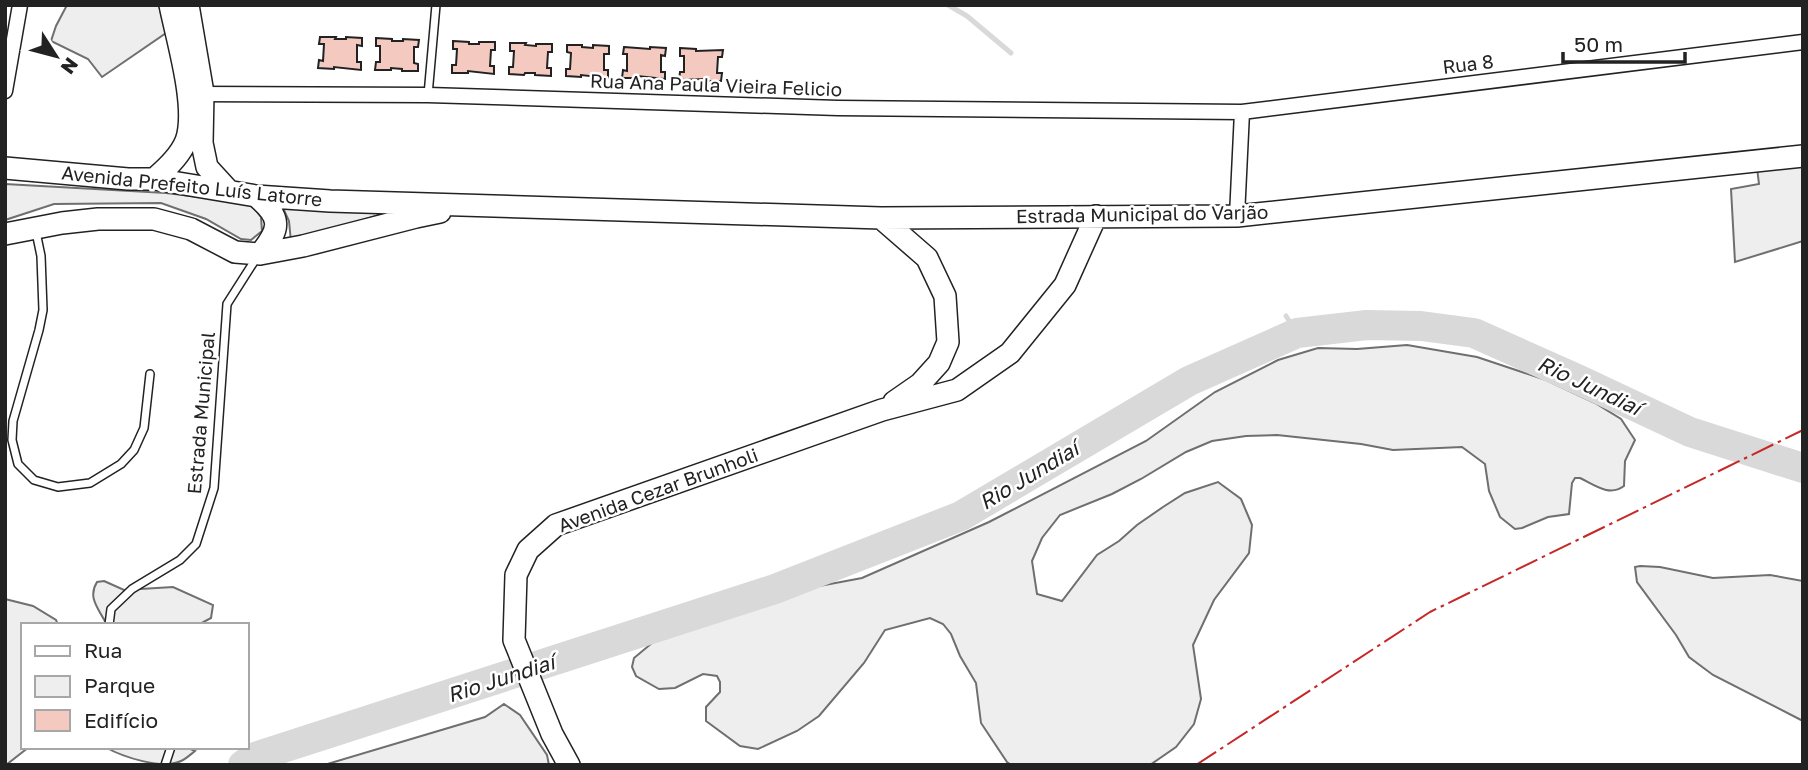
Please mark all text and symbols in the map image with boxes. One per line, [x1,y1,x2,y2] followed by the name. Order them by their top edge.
[21,21,91,91] north arrow
[1563,21,1686,65] scale bar
[1574,31,1623,57] text: 50 m
[1441,49,1495,78] street label: Rua 8
[57,54,84,79] text: N
[590,69,842,100] street label: Rua Ana Paula Vieira Felicio
[61,160,324,211] street label: Avenida Prefeito Luís Latorre
[1016,200,1268,227] street label: Estrada Municipal do Varjão
[182,331,219,495] street label: Estrada Municipal
[1534,350,1650,423] water label: Rio Jundiaí
[974,433,1087,515] water label: Rio Jundiaí
[555,443,761,536] street label: Avenida Cezar Brunholi
[21,623,248,749] legend
[84,637,122,663] text: Rua
[444,647,563,708] water label: Rio Jundiaí
[84,672,155,698] text: Parque
[84,707,158,733] text: Edifício

